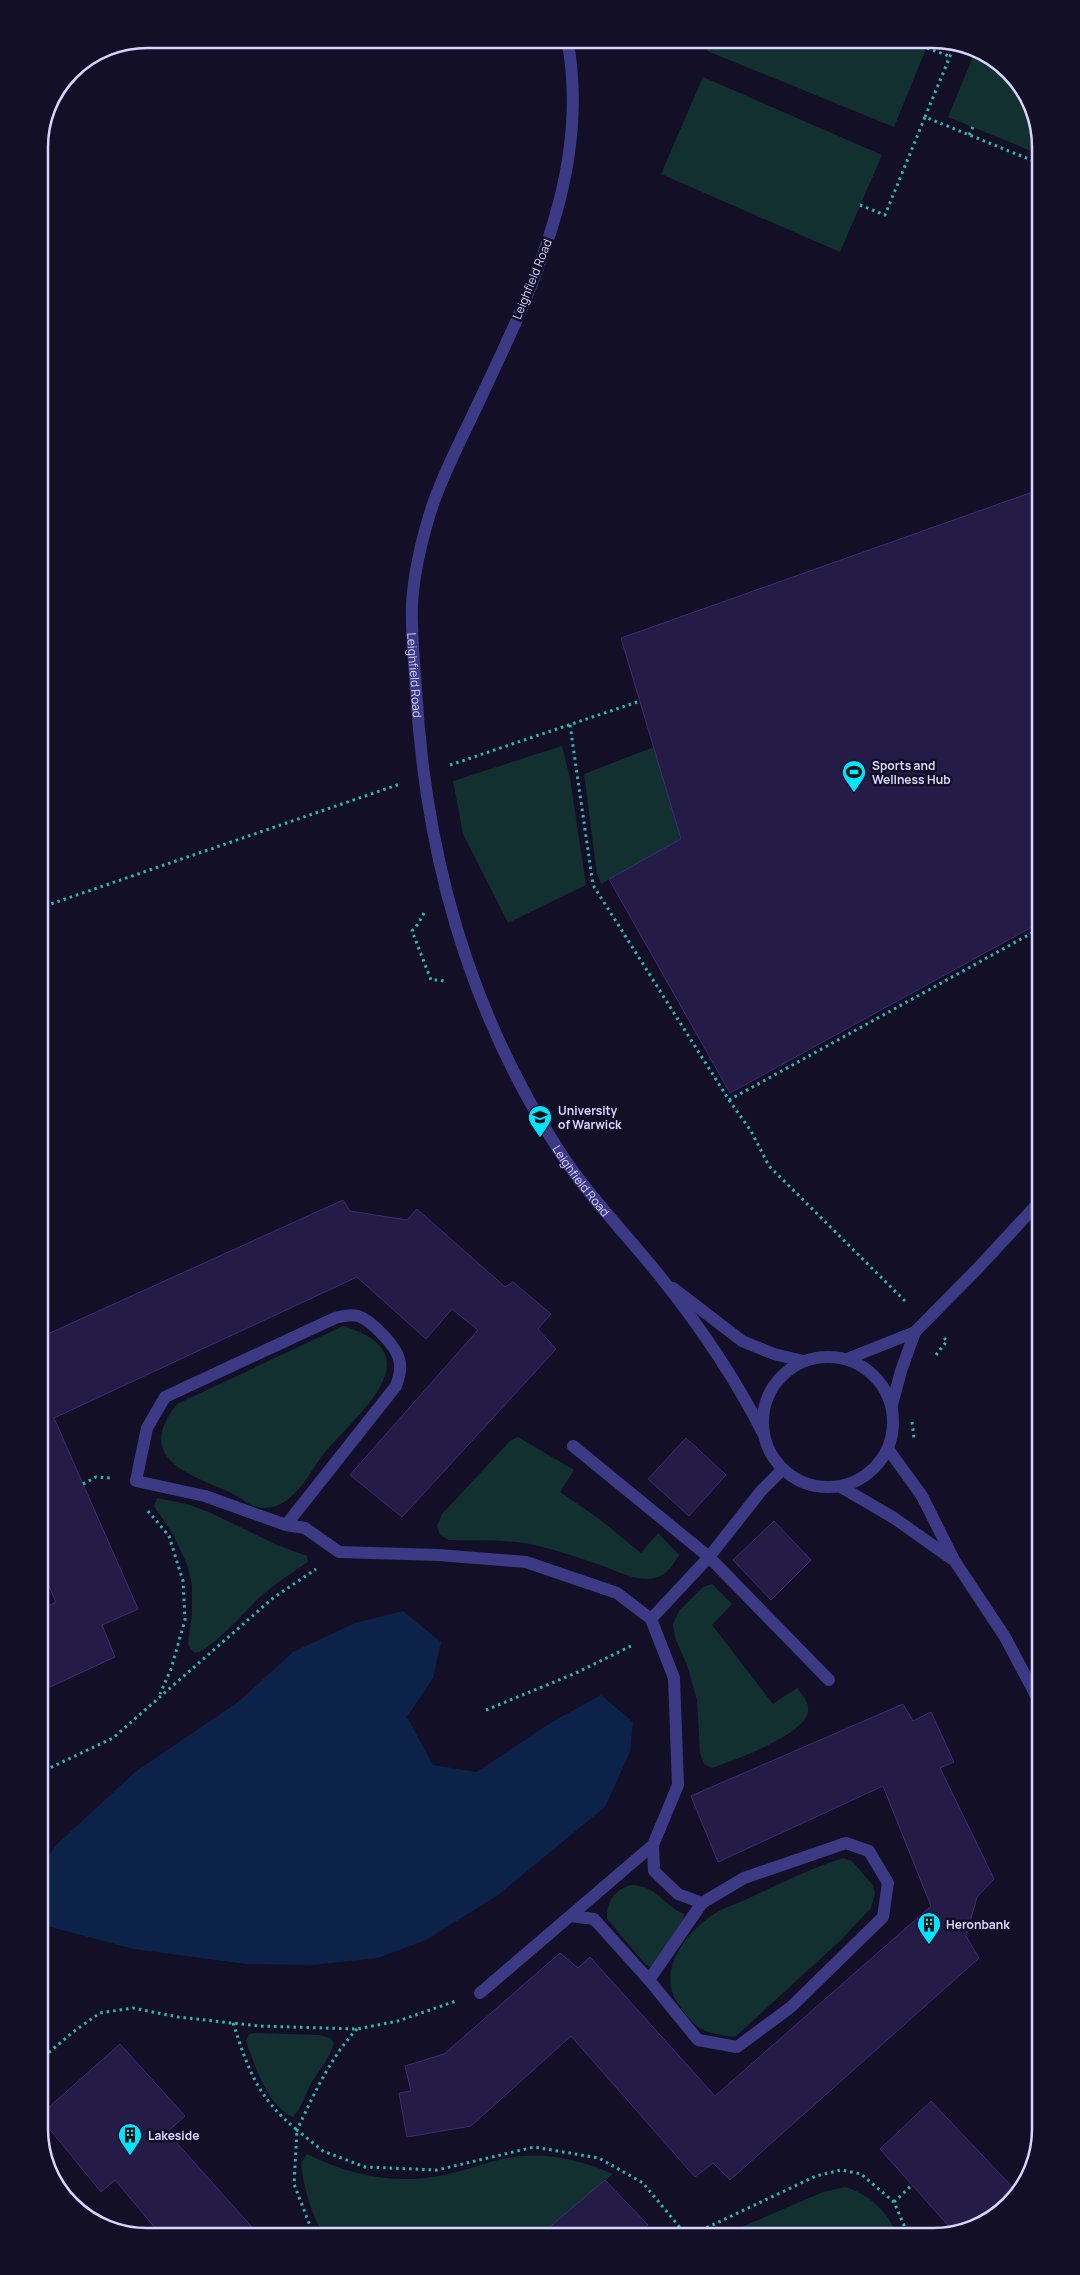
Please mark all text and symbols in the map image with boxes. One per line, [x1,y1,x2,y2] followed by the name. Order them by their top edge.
[508,236,556,322] street label: Leighfield Road
[404,632,426,718] street label: Leighfield Road
[872,757,951,788] place label: Sports and Wellness Hub
[841,759,867,793] sports icon: Sports and Wellness Hub
[558,1102,622,1133] place label: University of Warwick
[527,1104,553,1138] school or university icon: University of Warwick
[549,1141,614,1220] street label: Leighfield Road
[916,1911,942,1945] building icon: Heronbank
[946,1916,1010,1933] place label: Heronbank
[117,2122,143,2156] building icon: Lakeside
[148,2127,199,2144] place label: Lakeside

